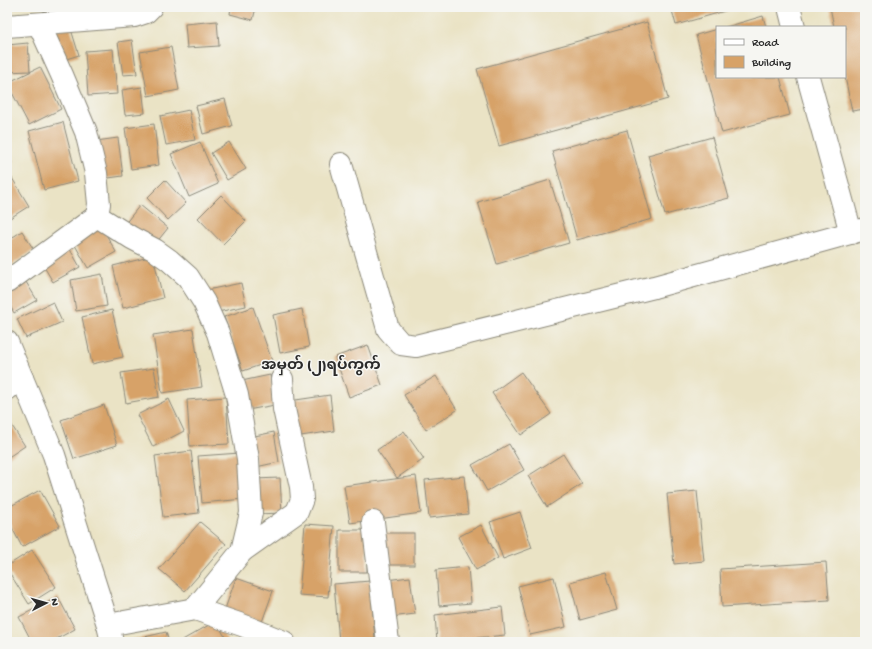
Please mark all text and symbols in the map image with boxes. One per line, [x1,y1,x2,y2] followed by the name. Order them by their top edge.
[716,26,846,78] legend
[752,37,779,51] text: Road
[751,57,791,71] text: Building
[261,354,381,376] district label: အမှတ် (၂)ရပ်ကွက်
[26,583,66,623] north arrow
[48,598,60,606] text: N

